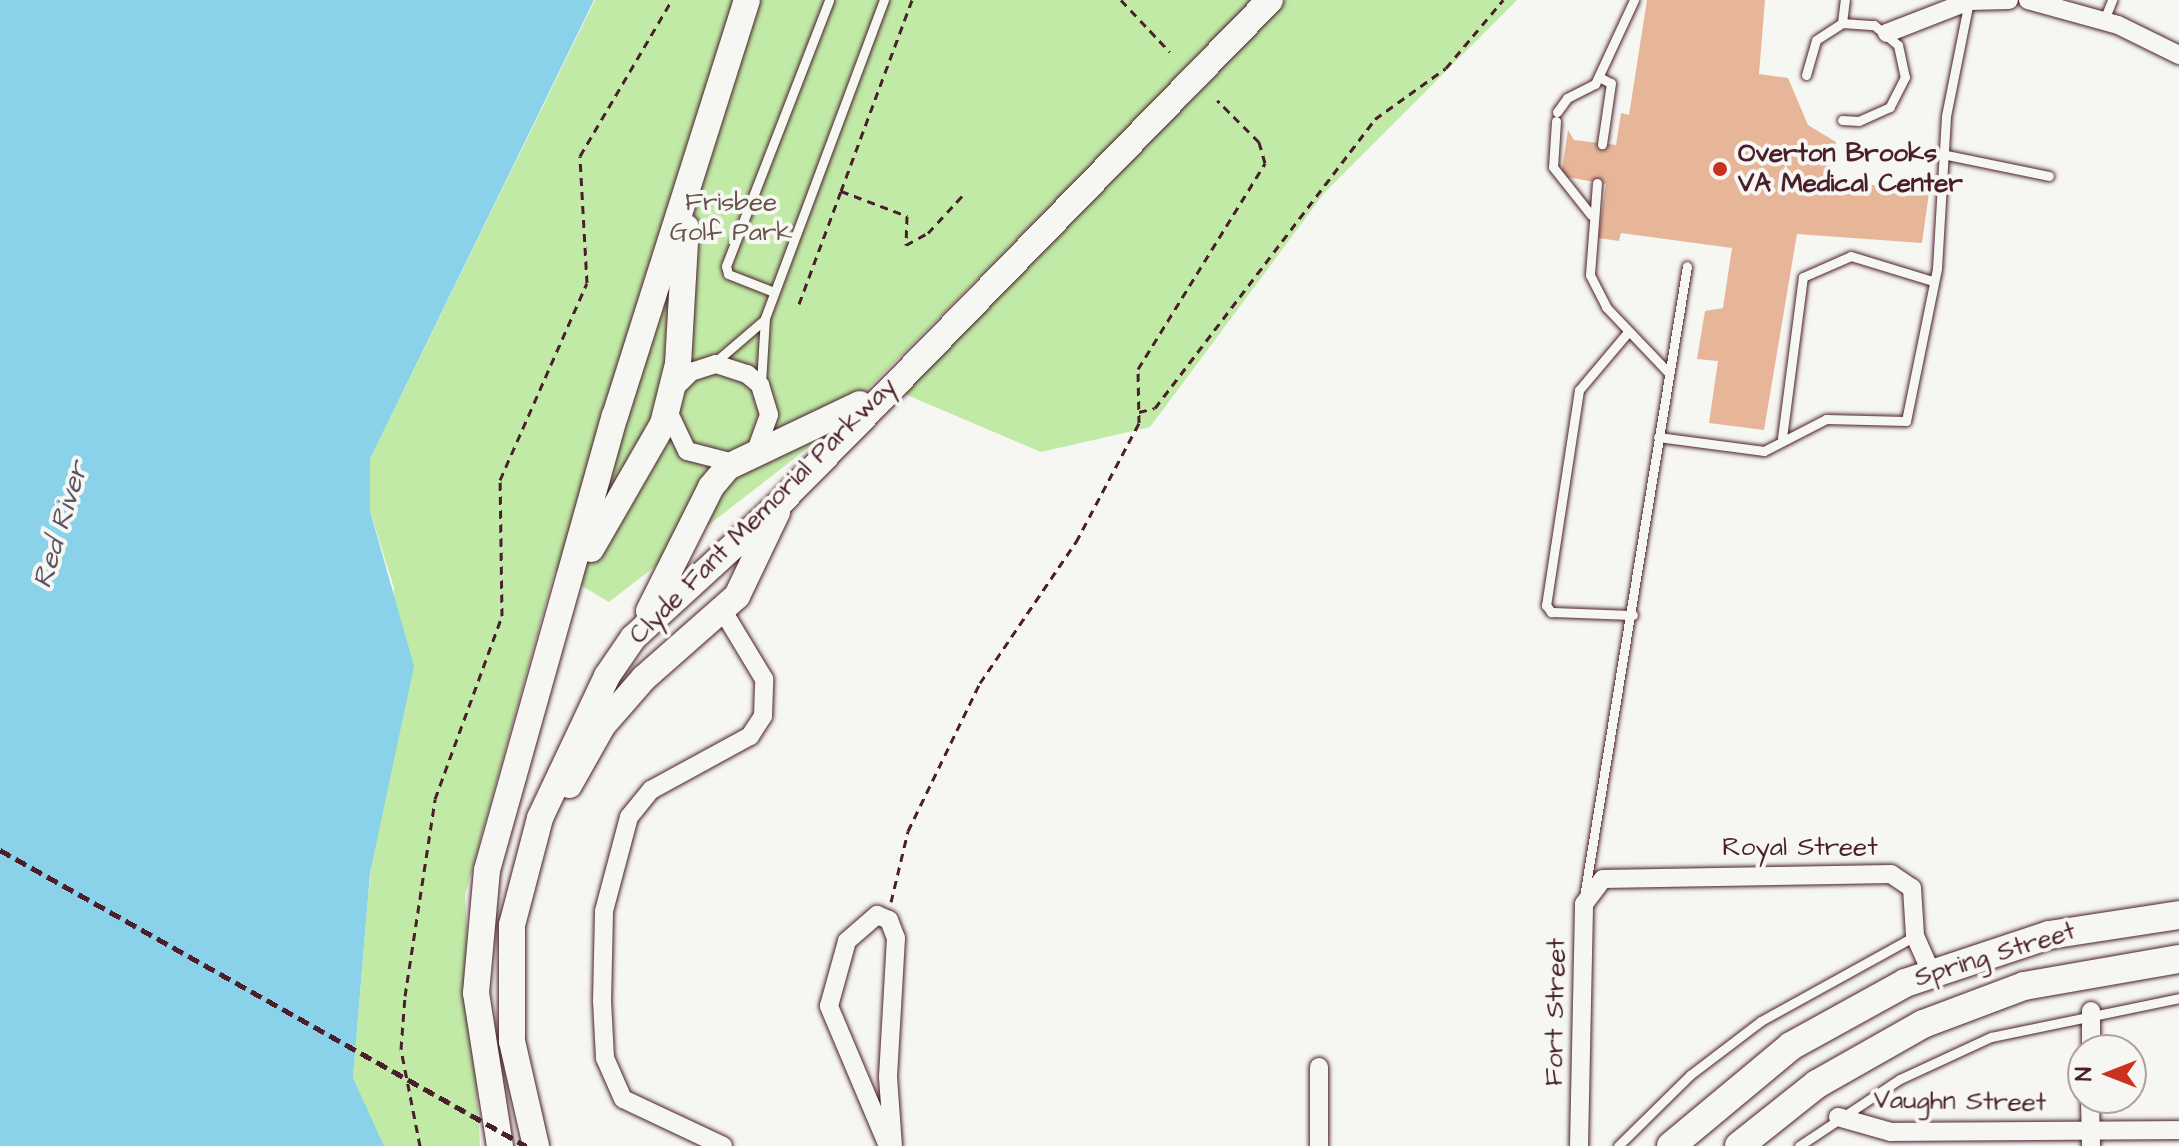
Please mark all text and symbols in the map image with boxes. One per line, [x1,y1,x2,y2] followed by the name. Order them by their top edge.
[1738,138,1963,200] place label: Overton Brooks VA Medical Center
[1709,158,1731,180] marker: Overton Brooks VA Medical Center
[670,187,792,248] park label: Frisbee Golf Park
[623,371,903,651] street label: Clyde Fant Memorial Parkway
[26,458,96,592] water label: Red River
[1722,832,1878,864] street label: Royal Street
[1911,916,2079,994] street label: Spring Street
[1539,938,1573,1086] street label: Fort Street
[2067,1034,2147,1114] north arrow
[2069,1067,2100,1081] text: N
[1873,1085,2047,1119] street label: Vaughn Street

